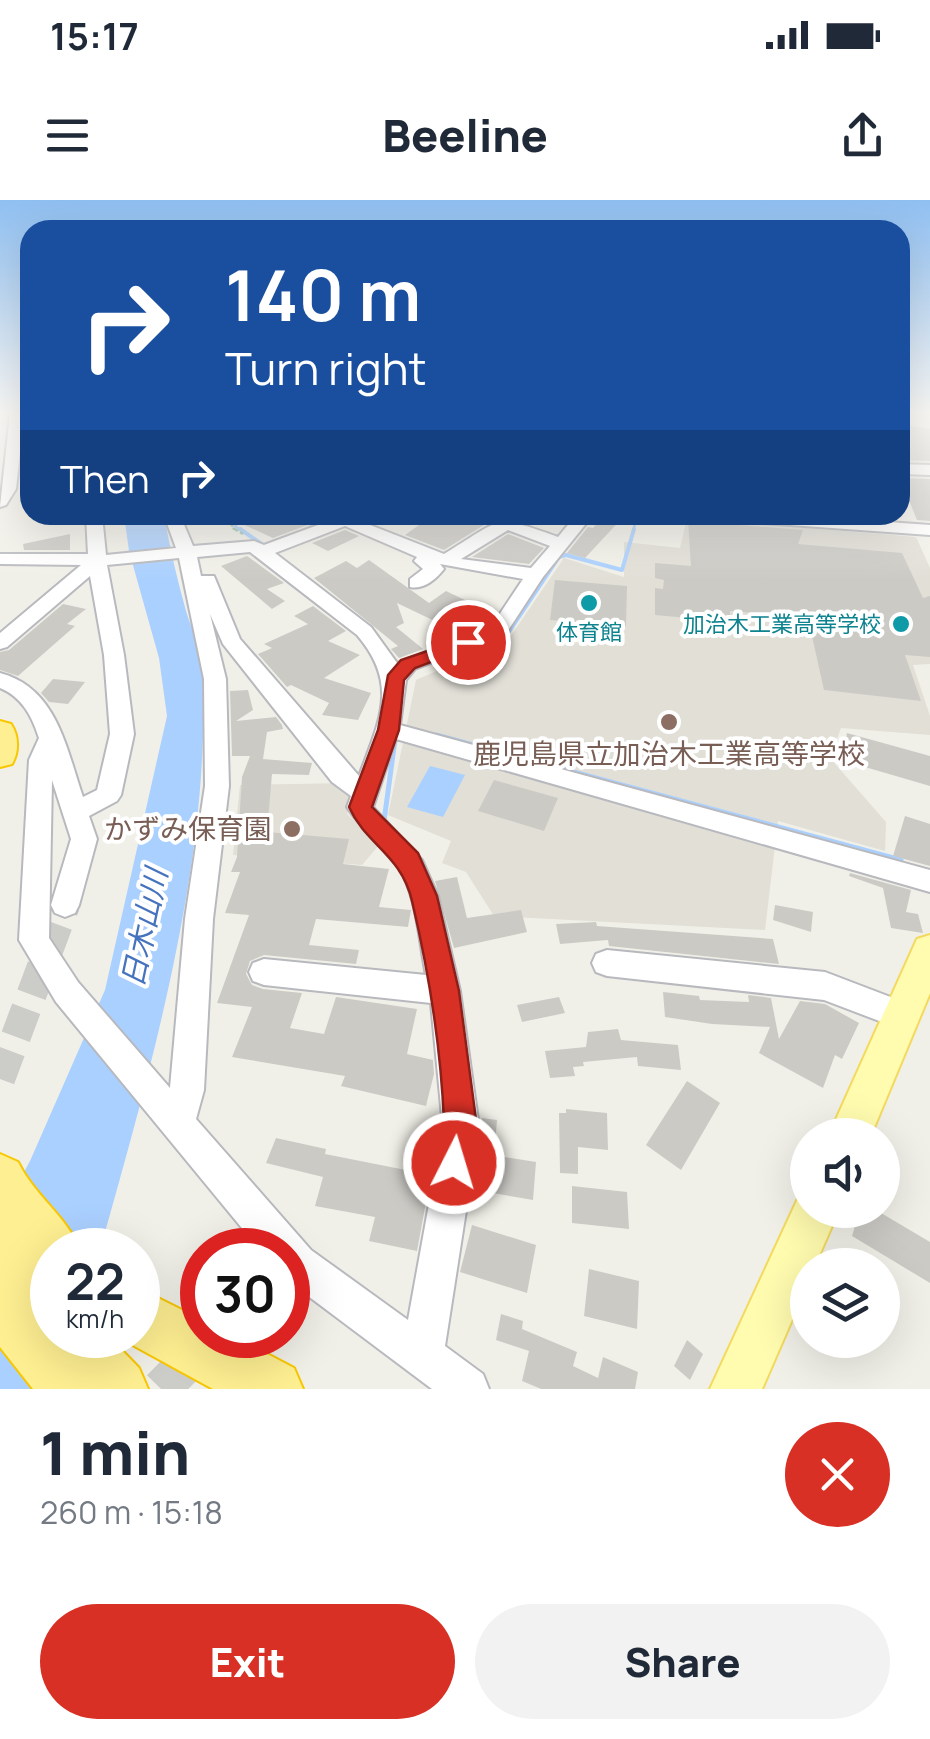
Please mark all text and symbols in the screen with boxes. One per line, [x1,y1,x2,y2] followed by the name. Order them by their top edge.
[50,9,139,61] text: 15:17
[382,104,548,166] text: Beeline
[40,108,95,163] icon: menu
[835,108,890,163] icon: share
[225,246,421,342] text: 140 m
[60,260,190,390] icon: right
[225,337,426,399] text: Turn right
[169,450,224,505] icon: right
[60,452,149,504] text: Then
[578,592,600,614] marker: 体育館
[426,600,511,685] pin
[683,609,881,639] place label: 加治木工業高等学校
[890,613,912,635] marker: 加治木工業高等学校
[441,615,496,670] icon: arrive
[556,617,622,647] place label: 体育館
[658,711,680,733] marker: 鹿児島県立加治木工業高等学校
[473,734,865,772] place label: 鹿児島県立加治木工業高等学校
[104,809,272,847] place label: かずみ保育園
[281,818,303,840] marker: かずみ保育園
[111,862,177,991] water label: 日木山川
[402,1111,506,1215] position arrow
[790,1118,900,1358] map controls
[790,1118,900,1228] button: sound
[180,1228,310,1358] speed limit sign: 30
[65,1247,125,1315] text: 22
[790,1248,900,1358] button: layers
[66,1301,124,1336] text: km/h
[40,1411,190,1493] text: 1 min
[785,1422,890,1527] button: close
[40,1490,223,1534] text: 260 m · 15:18
[40,1604,455,1719] button: Exit
[475,1604,890,1719] button: Share

